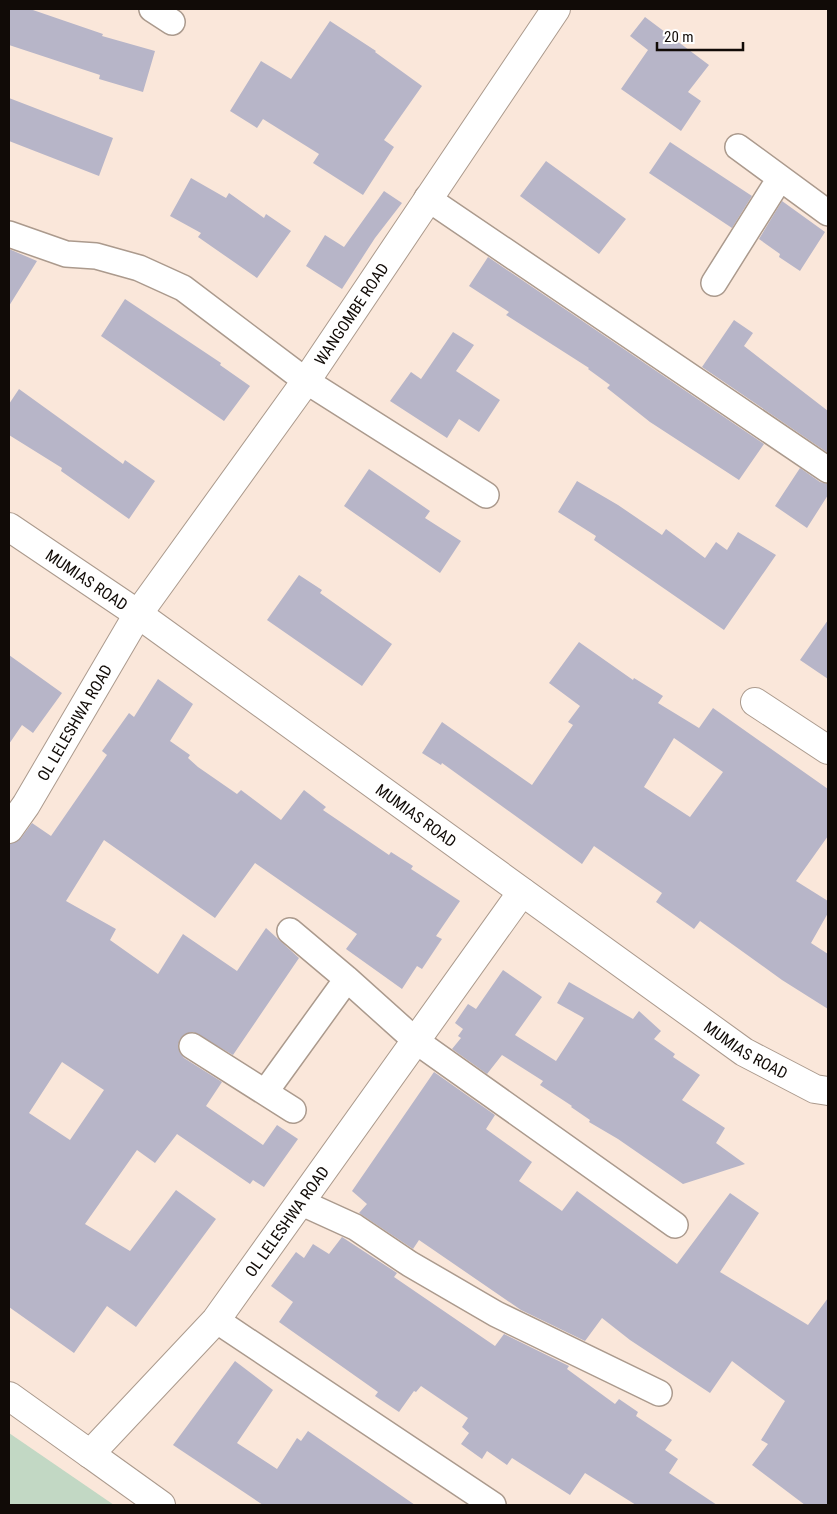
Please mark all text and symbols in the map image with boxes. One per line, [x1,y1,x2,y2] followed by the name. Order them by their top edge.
[657,20,743,52] scale bar
[664,28,694,46] text: 20 m
[310,259,392,368] street label: WANGOMBE ROAD
[42,545,132,614] street label: MUMIAS ROAD
[33,661,116,784] street label: OL LELESHWA ROAD
[372,780,460,851] street label: MUMIAS ROAD
[701,1017,791,1083] street label: MUMIAS ROAD
[241,1162,333,1280] street label: OL LELESHWA ROAD

